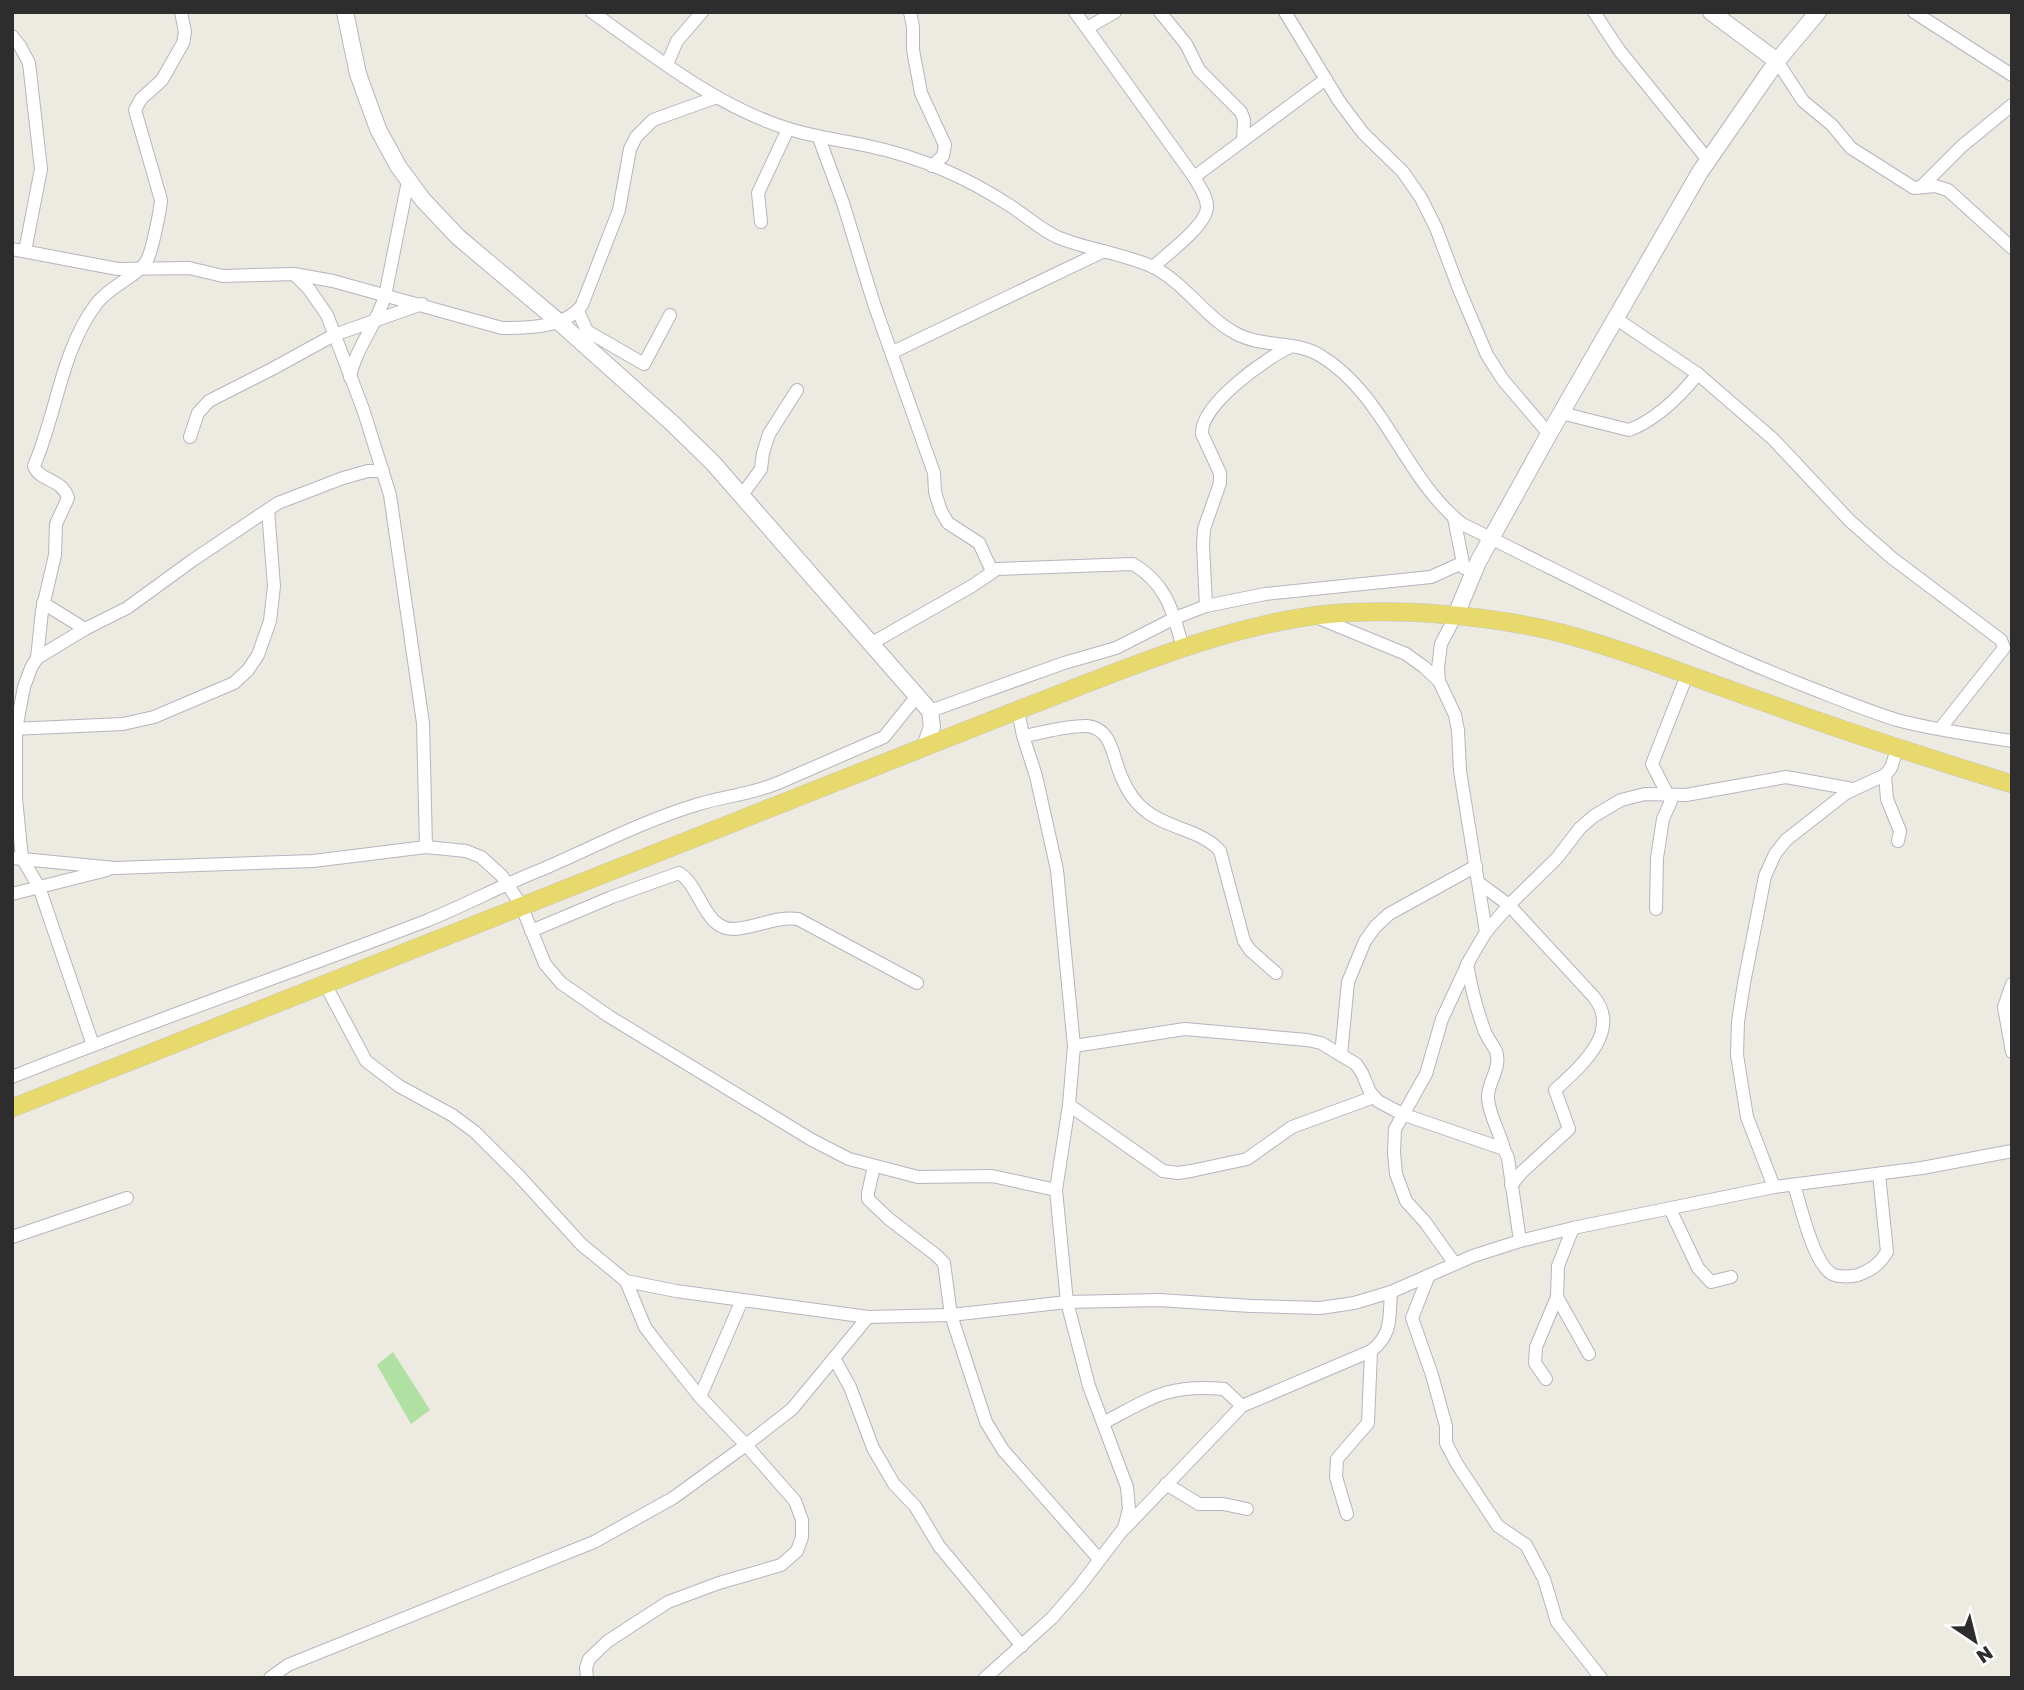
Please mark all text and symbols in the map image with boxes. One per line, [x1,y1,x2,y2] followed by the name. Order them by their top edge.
[1940,1606,2010,1676] north arrow
[1973,1642,1998,1669] text: N

